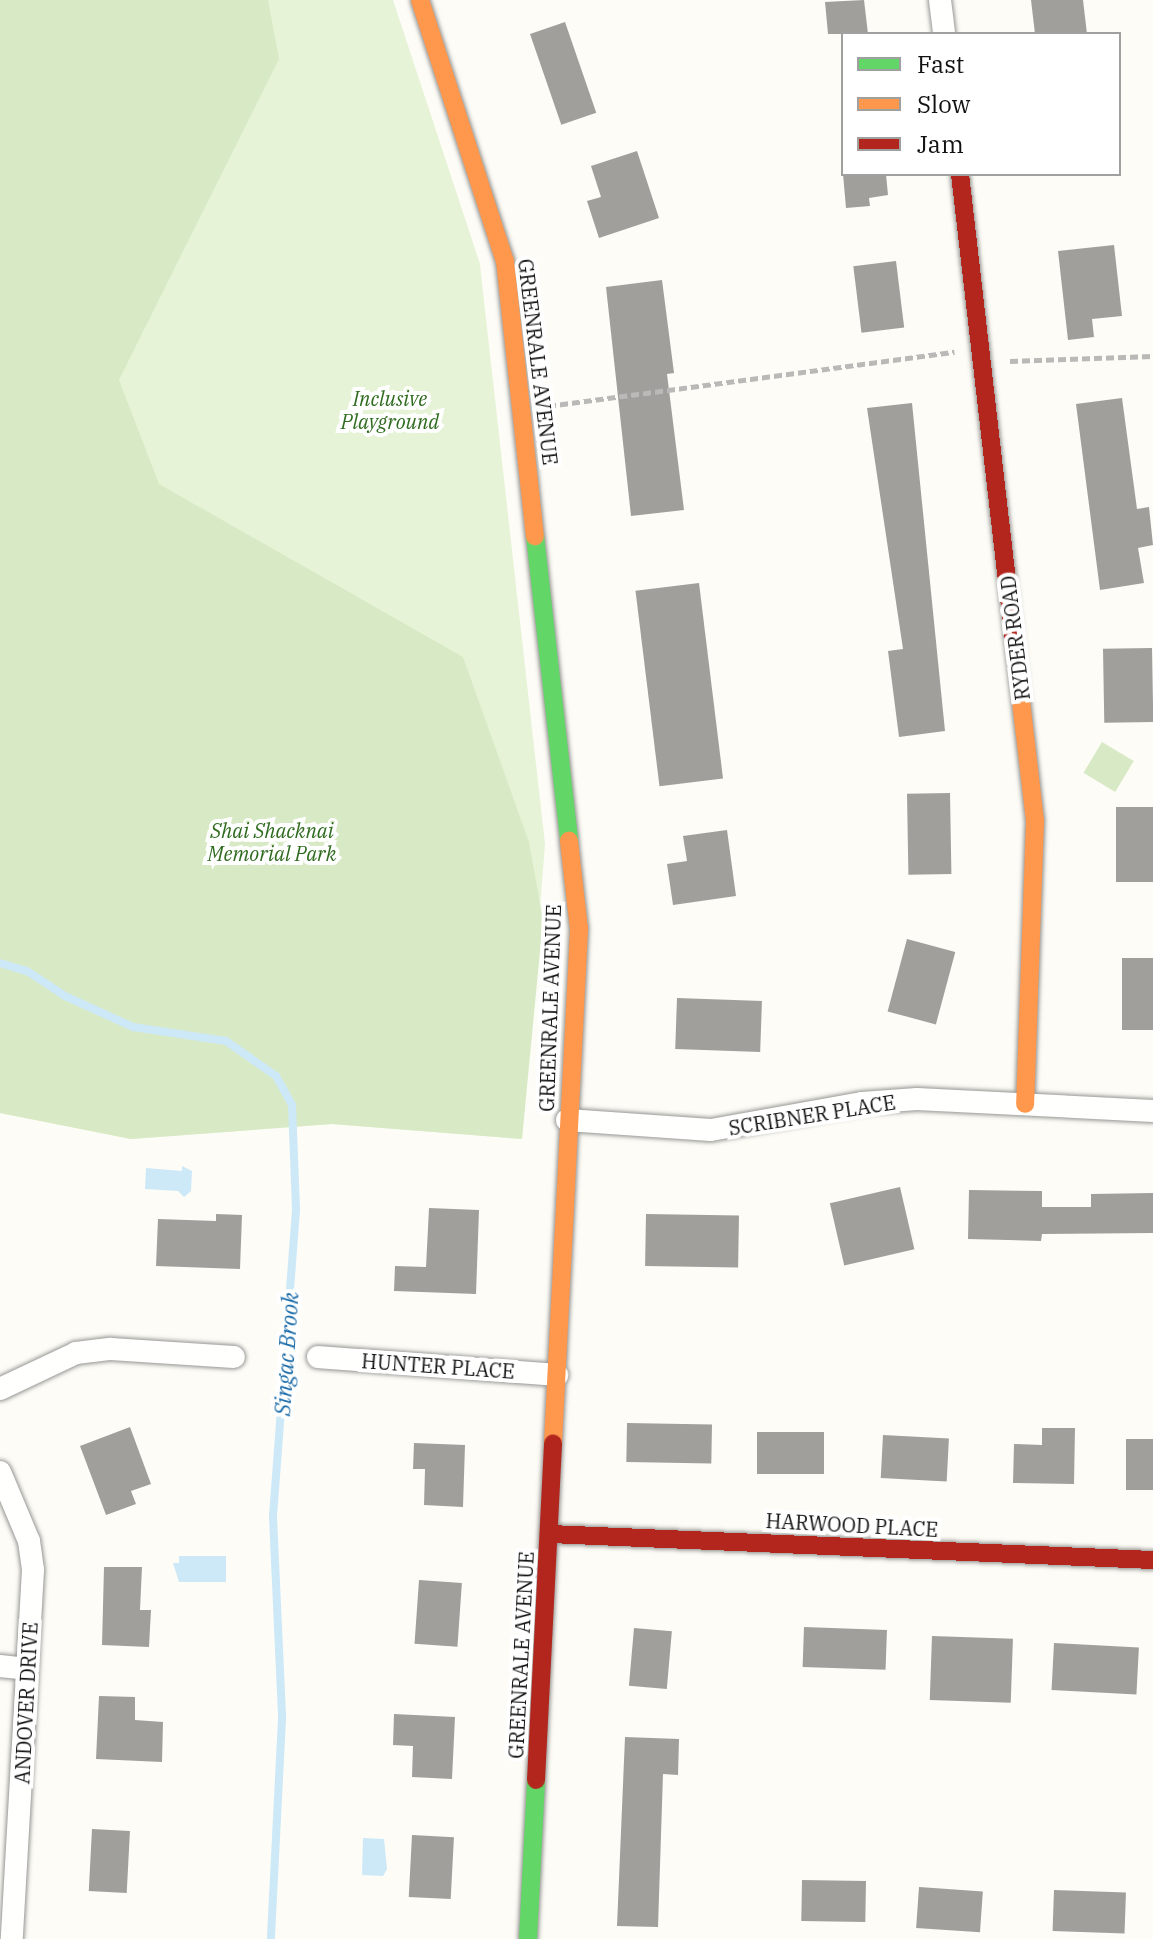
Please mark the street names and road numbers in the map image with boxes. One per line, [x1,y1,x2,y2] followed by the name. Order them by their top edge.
[513,257,563,467] street label: GREENRALE AVENUE
[995,574,1035,702] street label: RYDER ROAD
[534,904,566,1112] street label: GREENRALE AVENUE
[727,1090,897,1140] street label: SCRIBNER PLACE
[361,1349,515,1383] street label: HUNTER PLACE
[765,1508,939,1542] street label: HARWOOD PLACE
[504,1551,538,1759] street label: GREENRALE AVENUE
[10,1621,42,1785] street label: ANDOVER DRIVE

